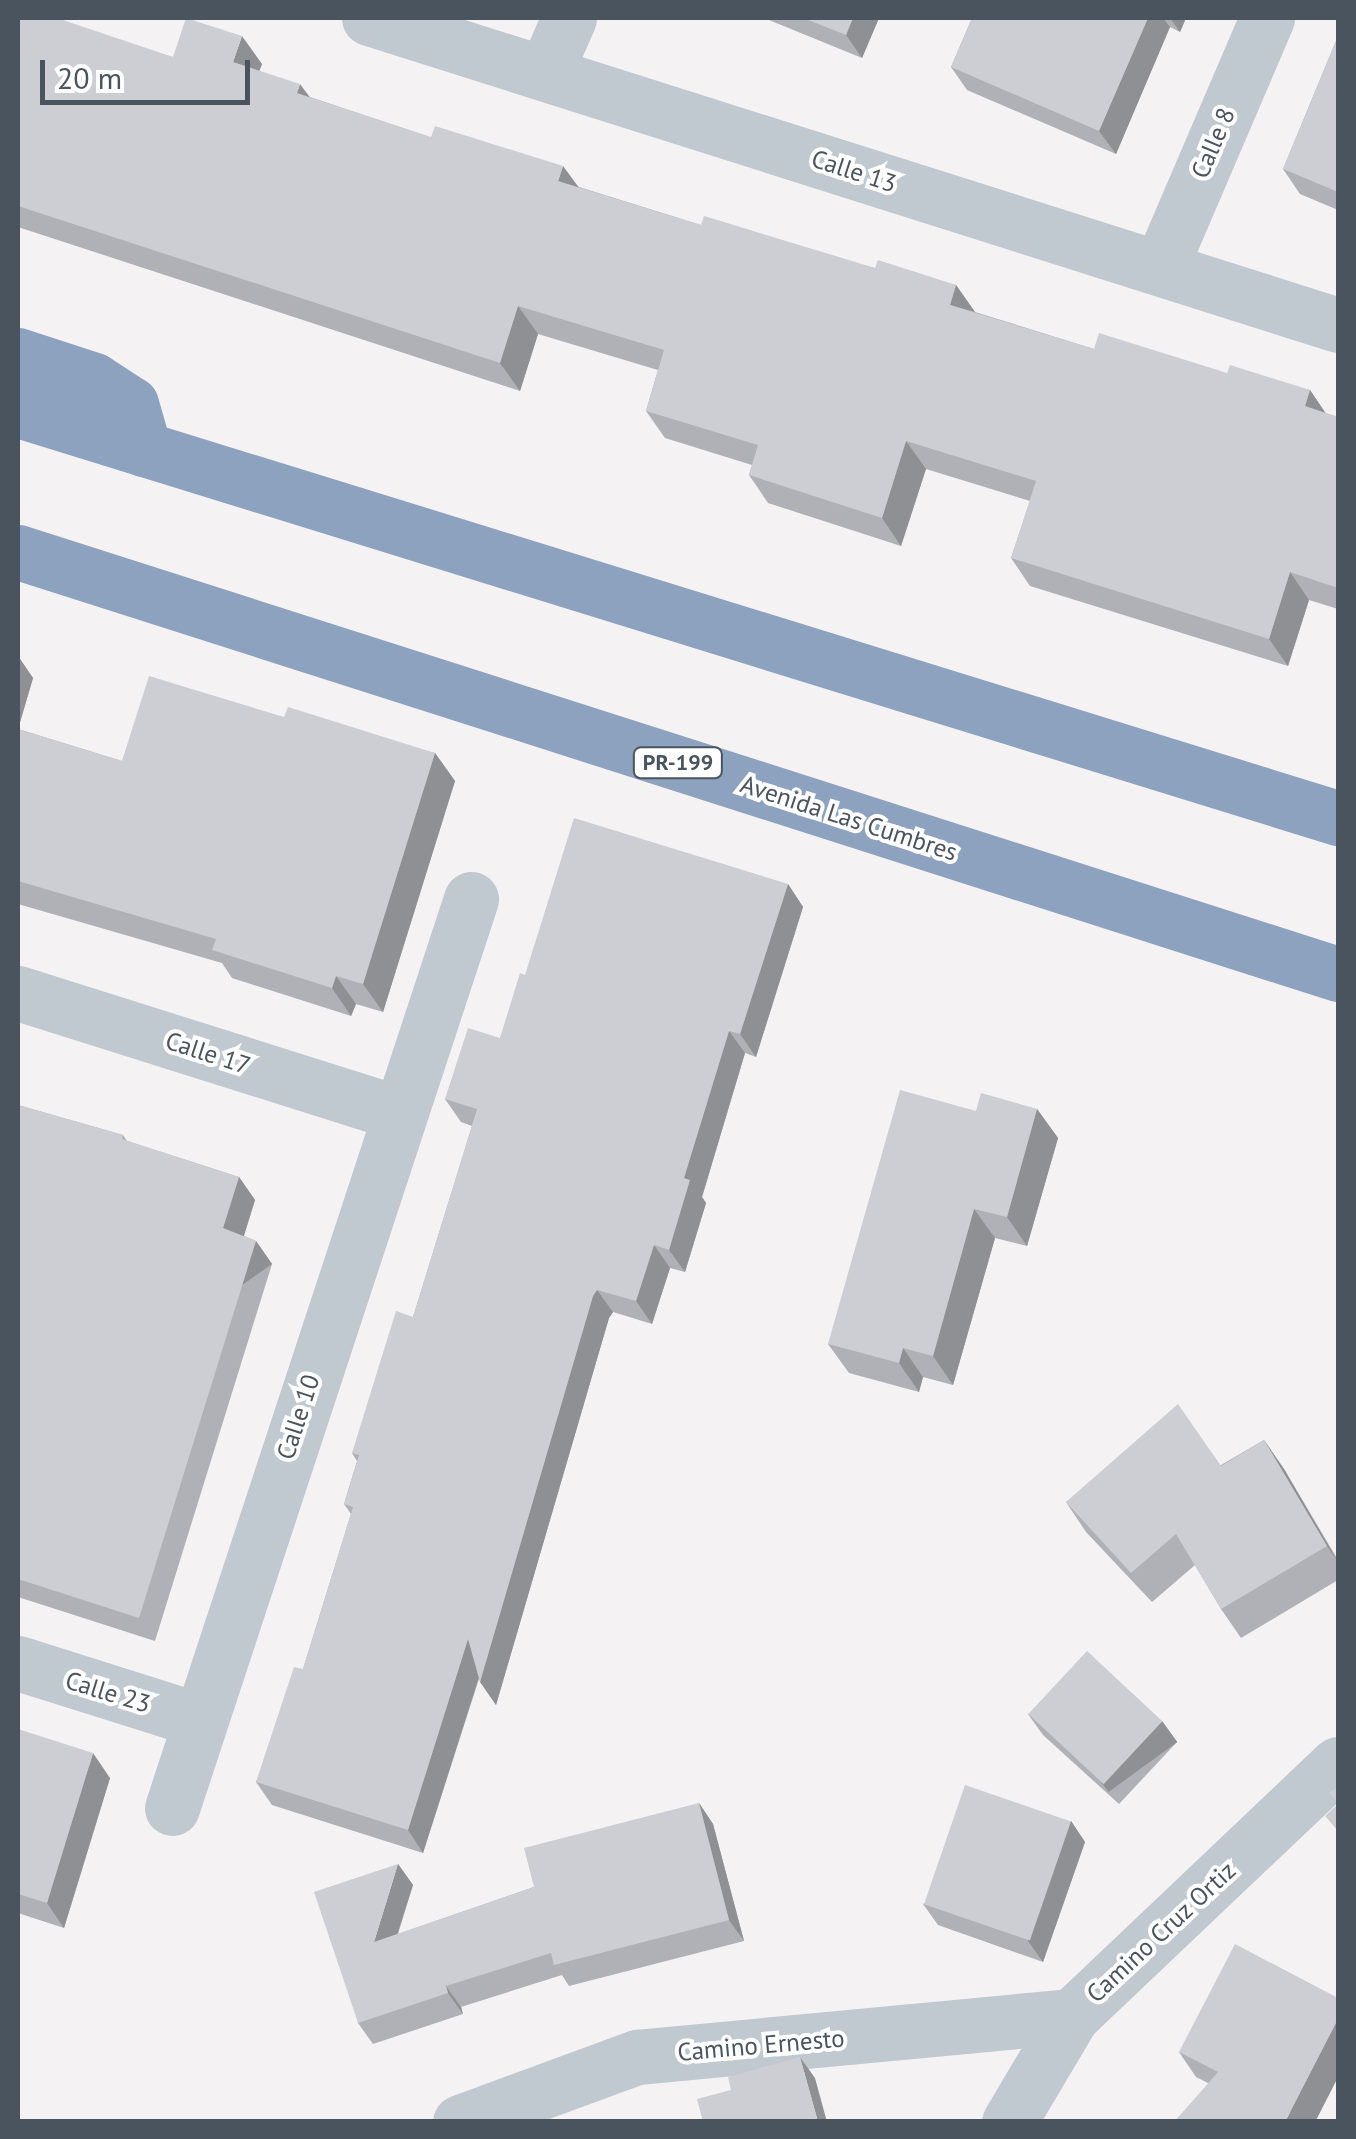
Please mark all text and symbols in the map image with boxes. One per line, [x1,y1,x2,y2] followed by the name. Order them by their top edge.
[45,40,255,102] scale bar
[57,58,122,97] text: 20 m
[1185,103,1241,183] street label: Calle 8
[808,143,900,199] street label: Calle 13
[630,746,726,780] road number: PR-199
[737,769,961,867] street label: Avenida Las Cumbres
[162,1025,254,1081] street label: Calle 17
[270,1371,326,1463] street label: Calle 10
[62,1665,154,1719] street label: Calle 23
[1080,1855,1242,2009] street label: Camino Cruz Ortiz
[676,2023,846,2067] street label: Camino Ernesto

